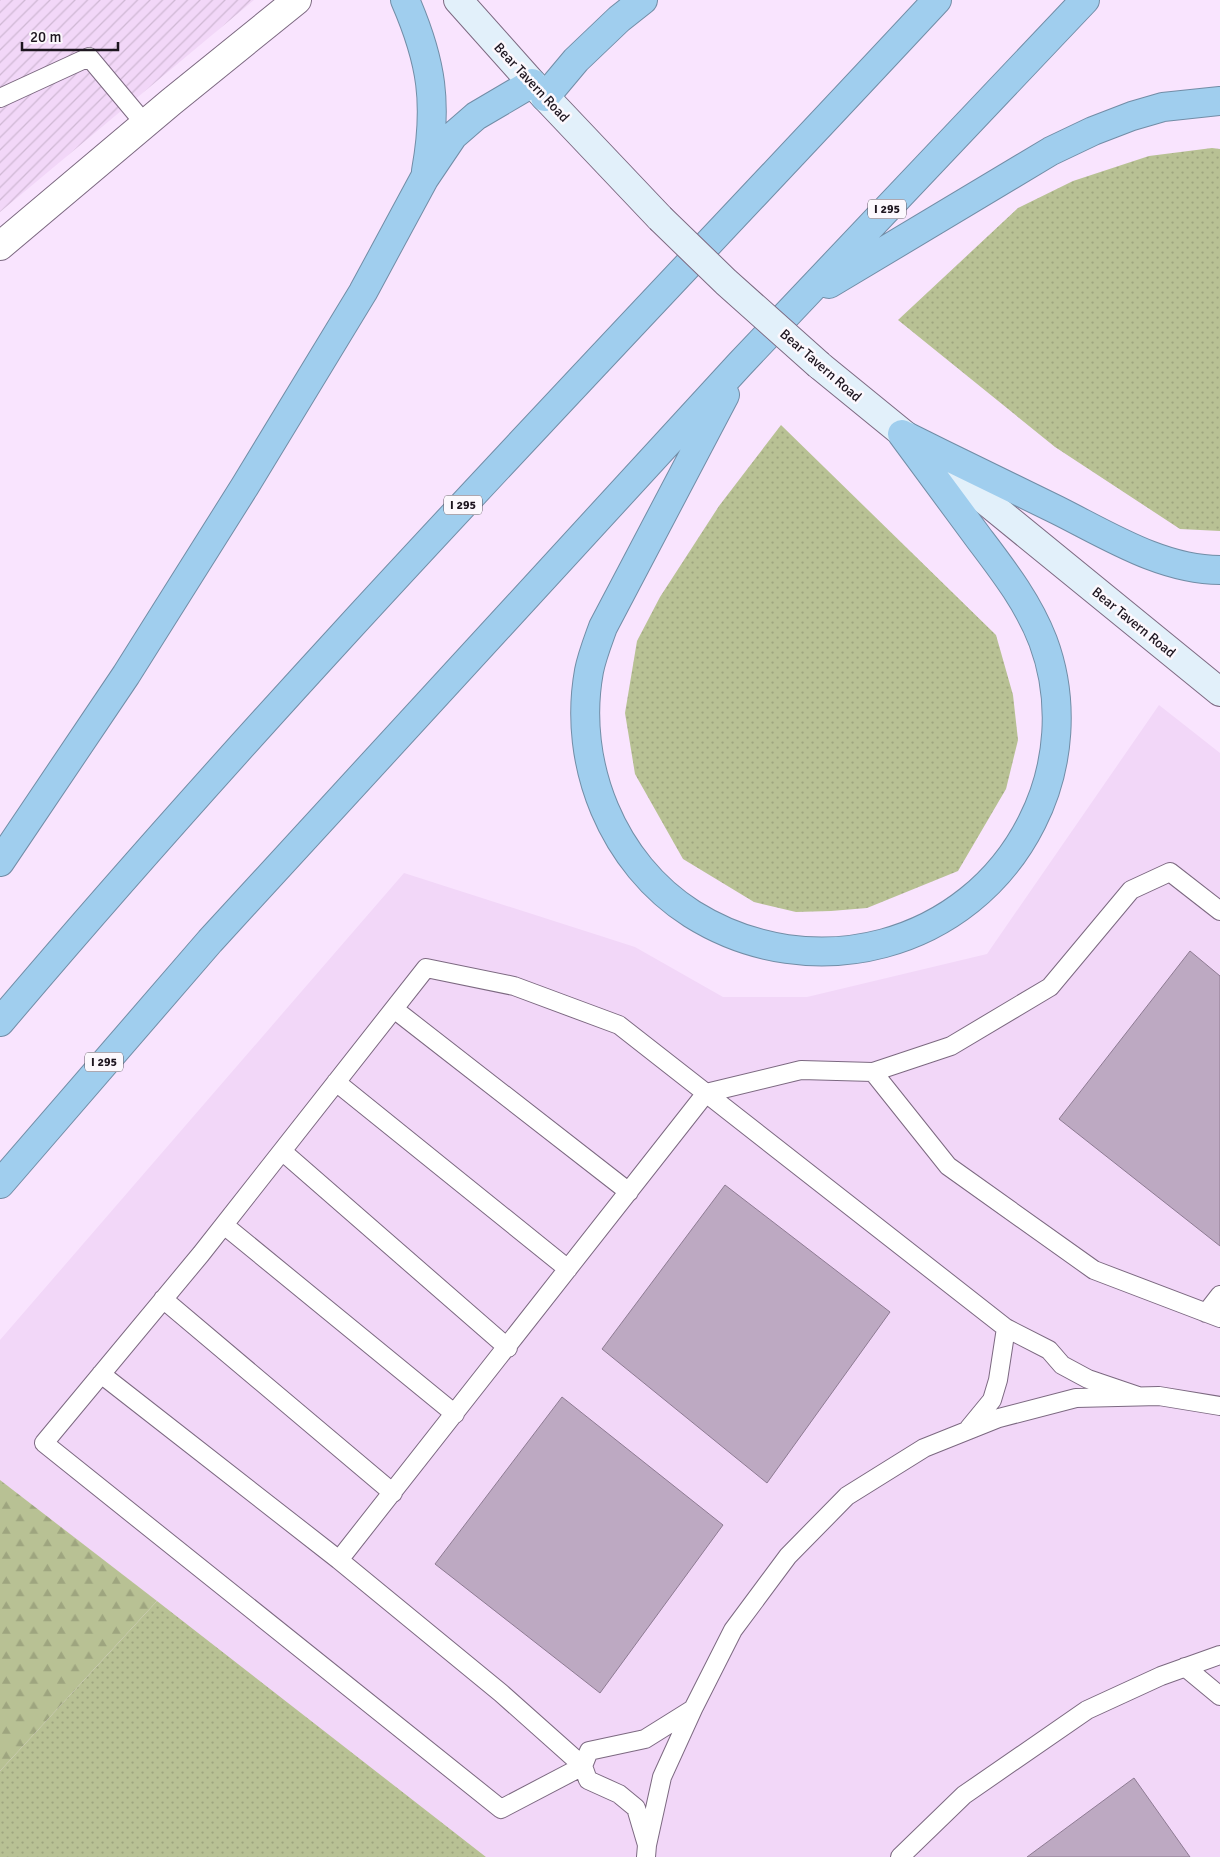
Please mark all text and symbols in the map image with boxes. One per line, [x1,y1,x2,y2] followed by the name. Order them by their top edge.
[22,20,119,52] scale bar
[30,28,61,46] text: 20 m
[490,39,573,126] street label: Bear Tavern Road
[868,200,906,218] road number: I 295
[776,325,865,405] street label: Bear Tavern Road
[444,496,482,514] road number: I 295
[1088,584,1179,661] street label: Bear Tavern Road
[85,1052,123,1072] road number: I 295

